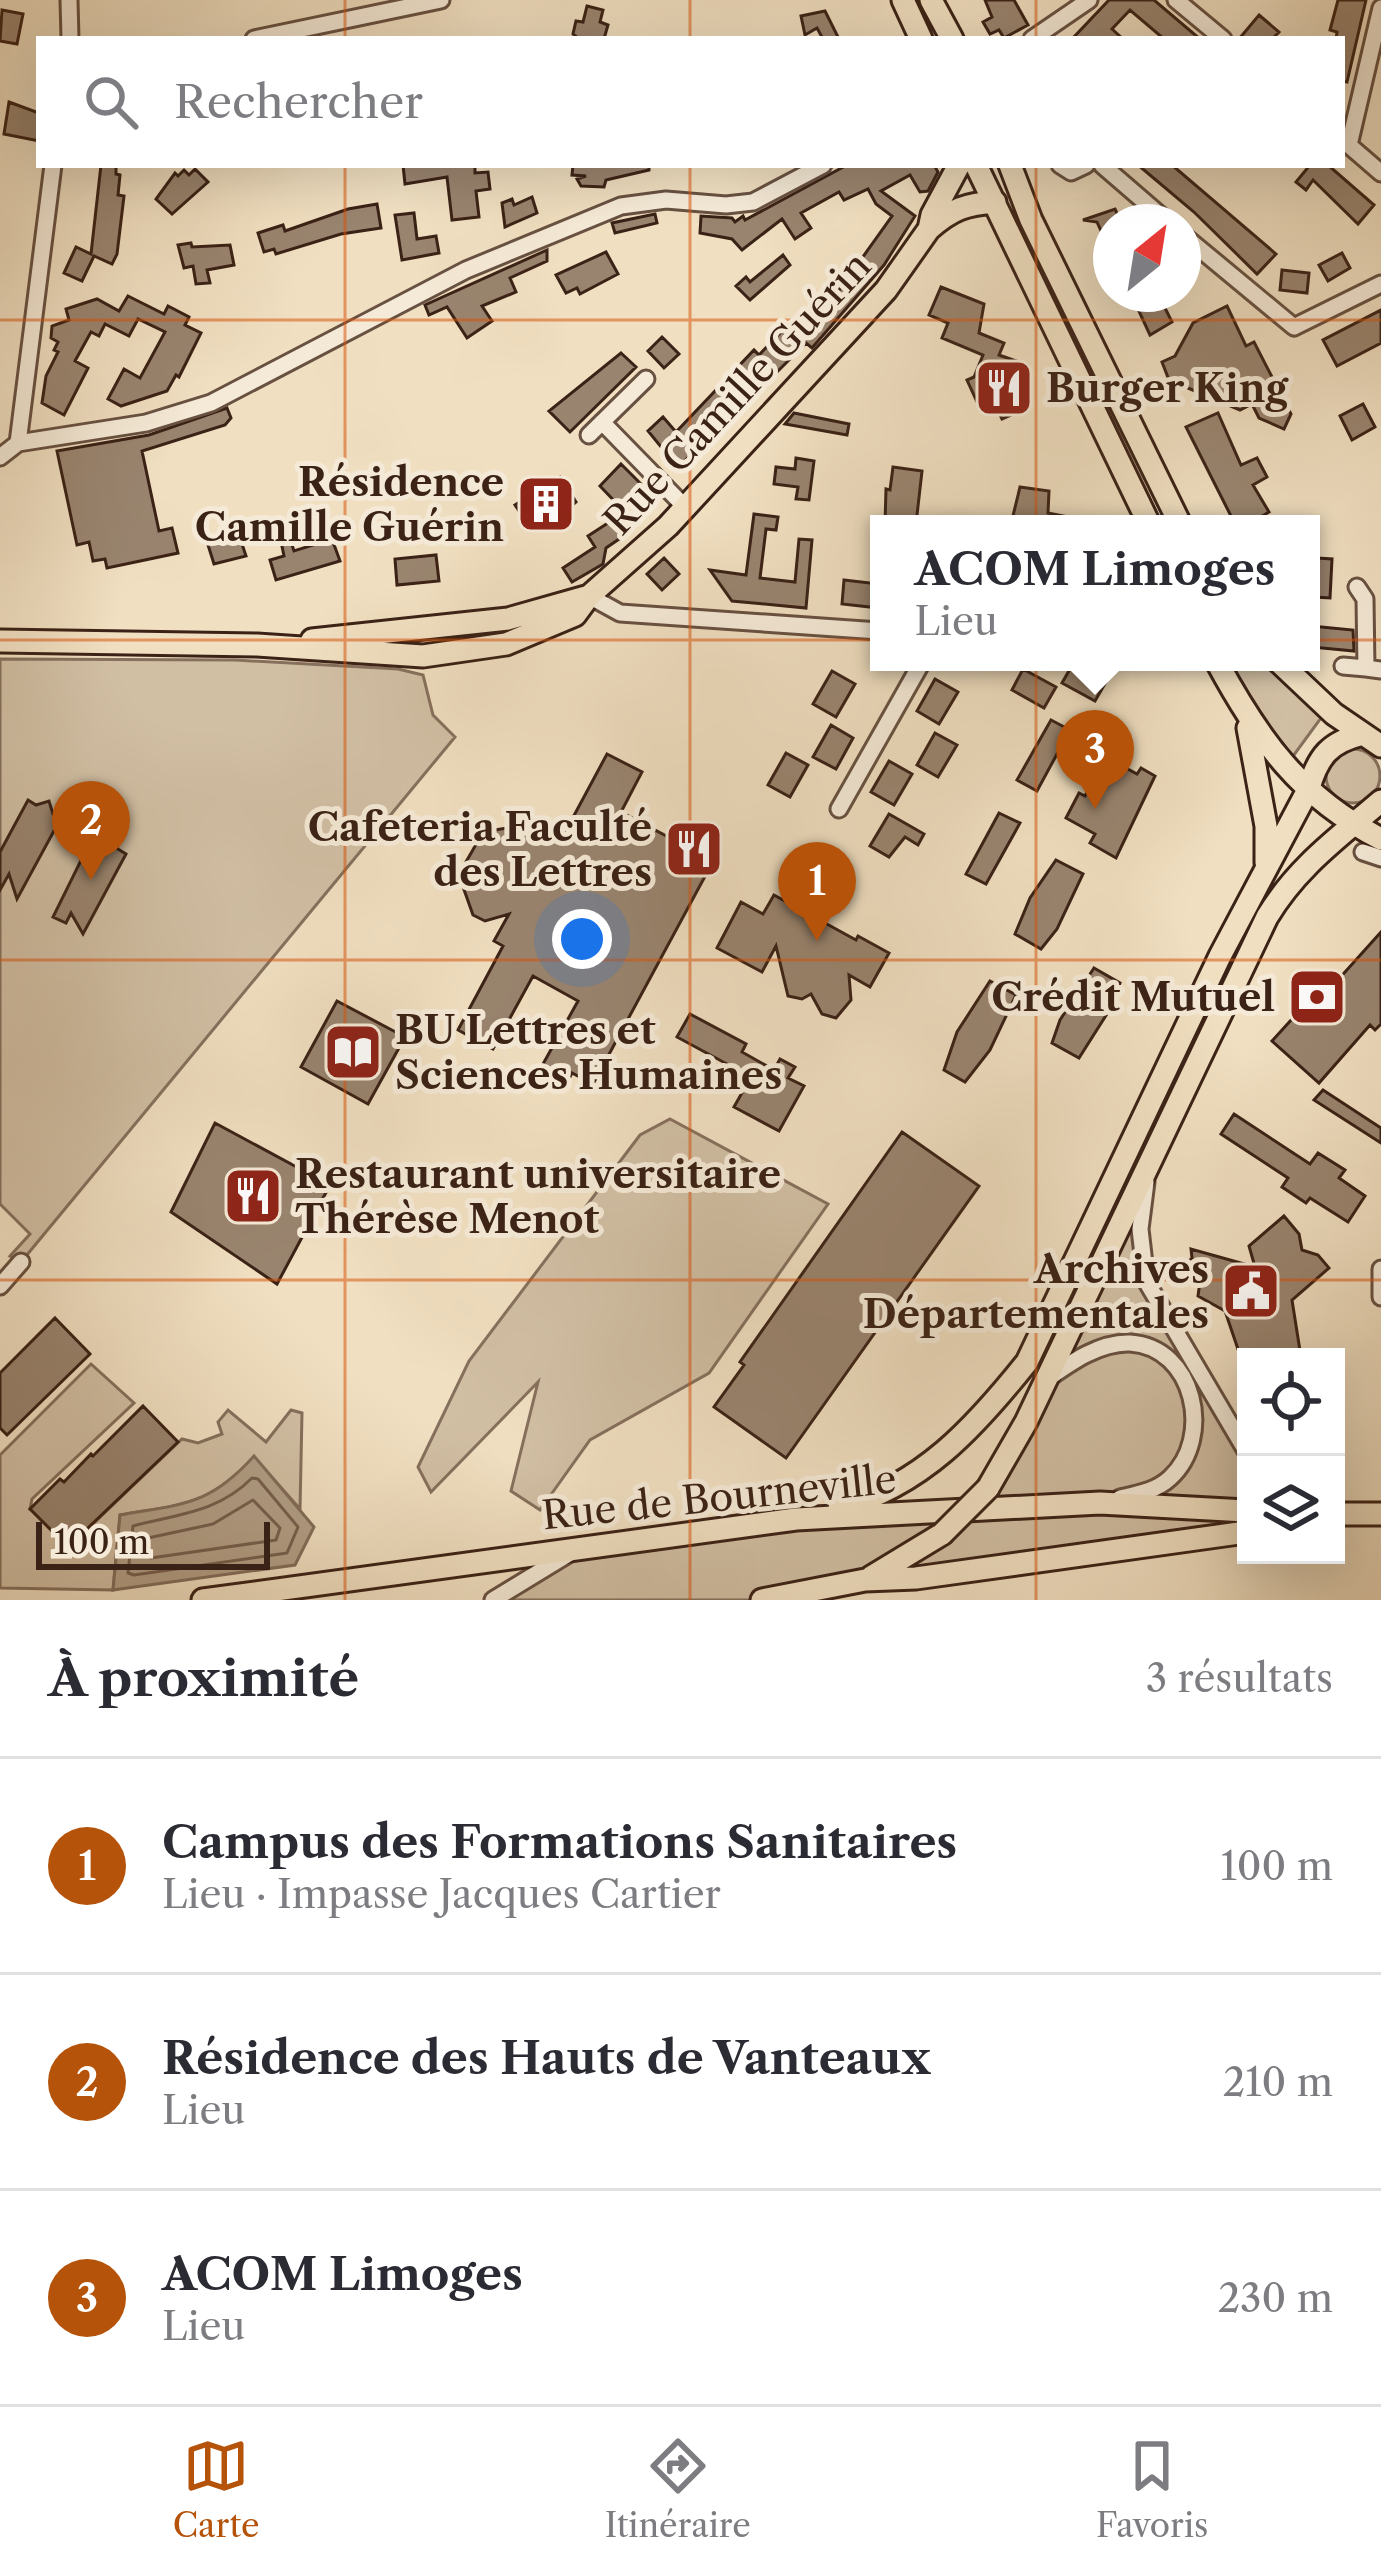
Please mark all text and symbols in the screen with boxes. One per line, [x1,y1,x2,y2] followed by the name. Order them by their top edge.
[36,36,1345,168] search box
[78,69,144,135] icon: search
[174,74,423,130] text: Rechercher
[1093,204,1201,312] north arrow
[594,242,880,544] street label: Rue Camille Guérin
[973,357,1035,419] restaurant icon: Burger King
[1046,364,1289,412] place label: Burger King
[195,458,504,551] place label: Résidence Camille Guérin
[515,473,577,535] building icon: Résidence Camille Guérin
[870,515,1320,671] popup
[915,541,1275,597] text: ACOM Limoges
[915,597,998,645] text: Lieu
[1056,710,1134,809] pin: 3
[52,781,130,880] pin: 2
[308,803,652,896] place label: Cafeteria Faculté des Lettres
[663,818,725,880] restaurant icon: Cafeteria Faculté des Lettres
[778,842,856,941] pin: 1
[552,909,612,969] your location
[1286,966,1348,1028] bank icon: Crédit Mutuel
[991,973,1275,1021] place label: Crédit Mutuel
[395,1006,782,1099] place label: BU Lettres et Sciences Humaines
[322,1021,384,1083] library icon: BU Lettres et Sciences Humaines
[295,1150,781,1243] place label: Restaurant universitaire Thérèse Menot
[222,1165,284,1227] restaurant icon: Restaurant universitaire Thérèse Menot
[863,1245,1209,1338] place label: Archives Départementales
[1220,1260,1282,1322] public building icon: Archives Départementales
[1237,1348,1345,1564] map controls
[1237,1348,1345,1456] button: locate
[540,1455,898,1539] street label: Rue de Bourneville
[1237,1456,1345,1564] button: layers
[36,1516,270,1569] scale bar
[54,1522,149,1563] text: 100 m
[48,1647,359,1709] text: À proximité
[1146,1654,1333,1702] text: 3 résultats
[162,1814,957,1870] text: Campus des Formations Sanitaires
[78,1842,96,1890] text: 1
[1220,1842,1333,1890] text: 100 m
[162,1870,721,1918] text: Lieu · Impasse Jacques Cartier
[162,2030,931,2086] text: Résidence des Hauts de Vanteaux
[75,2058,99,2106] text: 2
[1223,2058,1333,2106] text: 210 m
[162,2086,245,2134] text: Lieu
[162,2246,523,2302] text: ACOM Limoges
[76,2274,98,2322] text: 3
[1218,2274,1333,2322] text: 230 m
[162,2302,245,2350] text: Lieu
[173,2433,260,2546] tab: Carte
[605,2433,751,2546] tab: Itinéraire
[1096,2433,1208,2546] tab: Favoris

